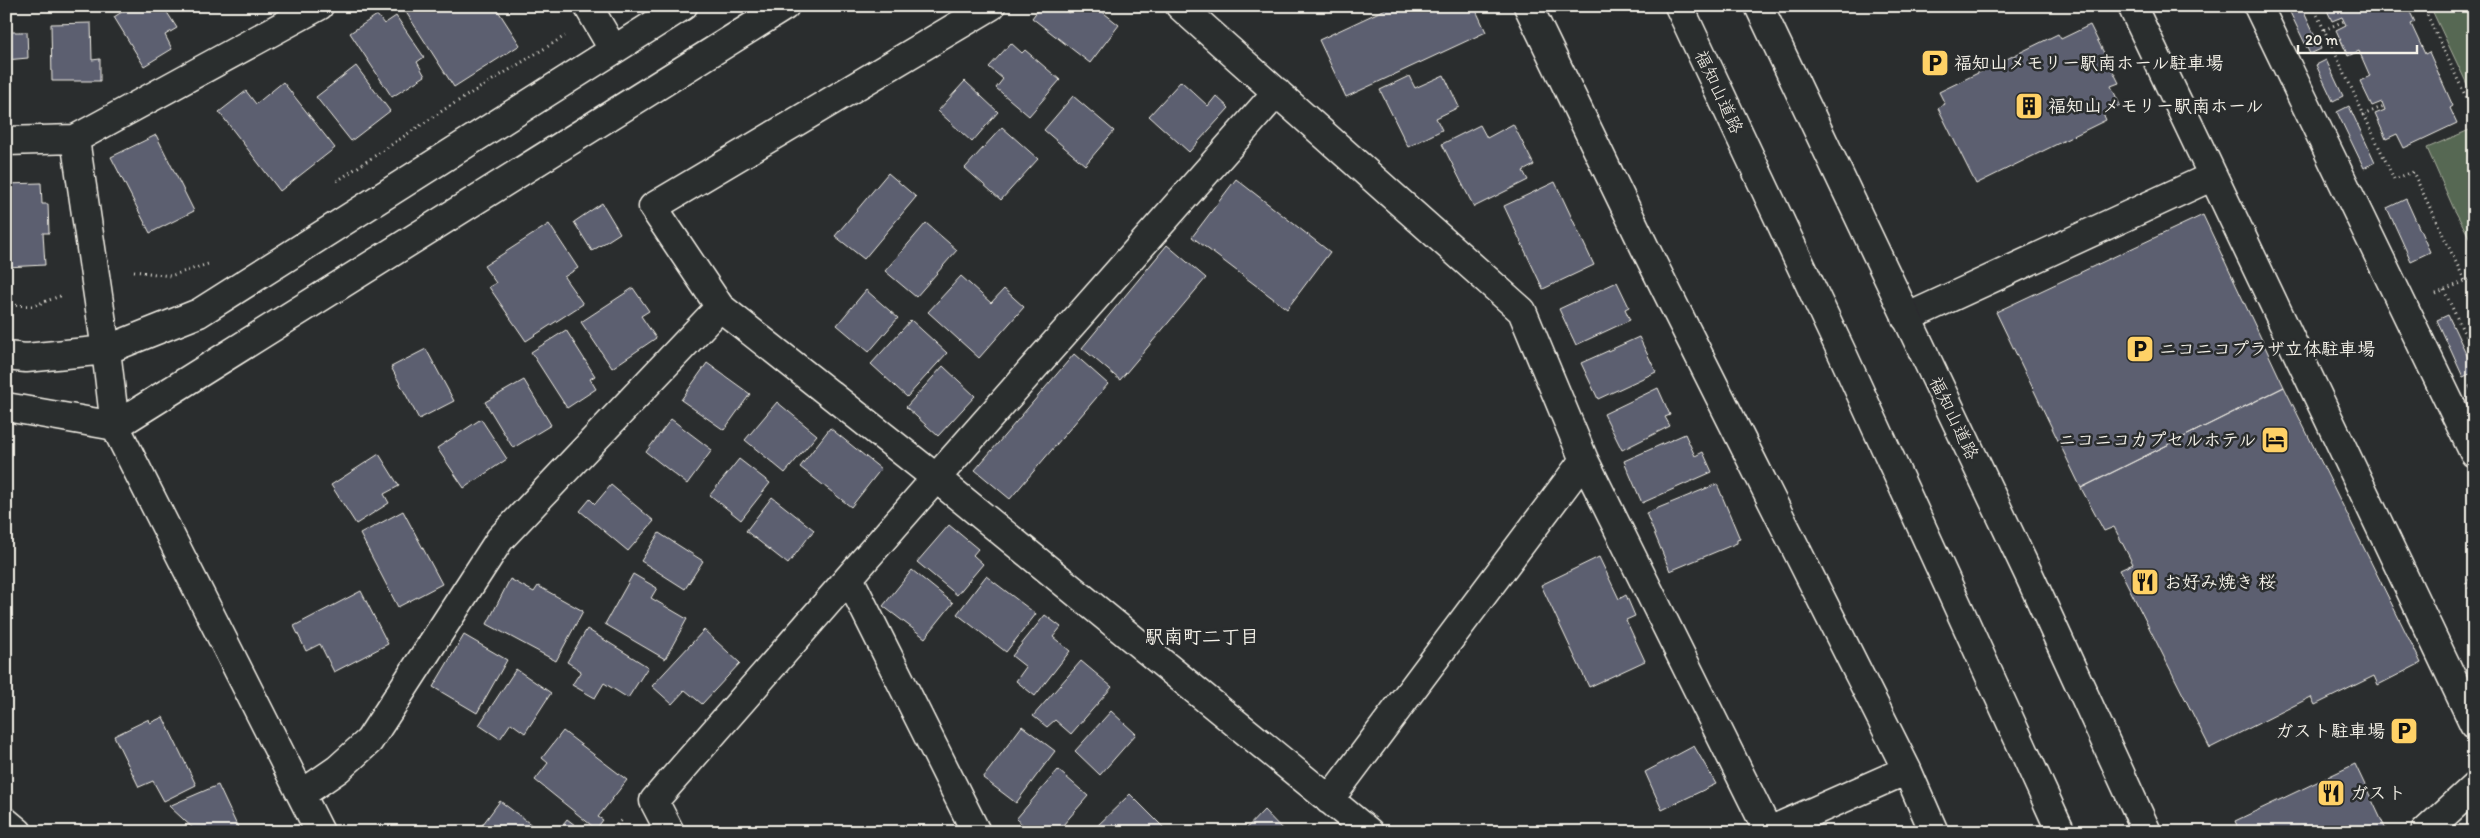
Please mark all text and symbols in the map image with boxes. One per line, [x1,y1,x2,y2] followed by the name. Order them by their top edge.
[2298,22,2416,54] scale bar
[2305,31,2339,49] text: 20 m
[1690,47,1748,137] street label: 福知山道路
[1920,48,1950,78] parking icon: 福知山メモリー駅南ホール駐車場
[1954,52,2223,74] place label: 福知山メモリー駅南ホール駐車場
[2014,91,2044,121] building icon: 福知山メモリー駅南ホール
[2048,95,2263,117] place label: 福知山メモリー駅南ホール
[2125,334,2155,364] parking icon: ニコニコプラザ立体駐車場
[2159,338,2375,360] place label: ニコニコプラザ立体駐車場
[1924,373,1984,463] street label: 福知山道路
[2260,425,2290,455] hotel icon: ニコニコカプセルホテル
[2058,429,2256,451] place label: ニコニコカプセルホテル
[2130,567,2160,597] restaurant icon: お好み焼き 桜
[2164,571,2276,593] place label: お好み焼き 桜
[1145,625,1259,648] district label: 駅南町二丁目
[2389,716,2419,746] parking icon: ガスト駐車場
[2275,720,2385,742] place label: ガスト駐車場
[2316,778,2346,808] restaurant icon: ガスト
[2350,782,2406,804] place label: ガスト

